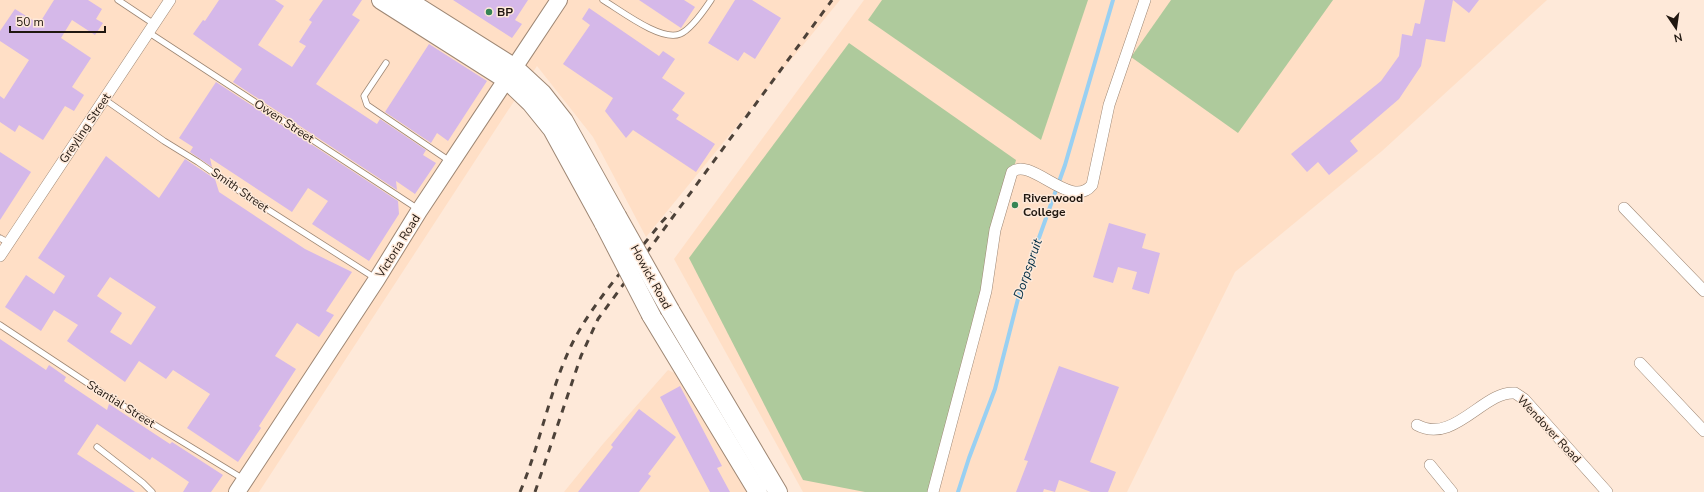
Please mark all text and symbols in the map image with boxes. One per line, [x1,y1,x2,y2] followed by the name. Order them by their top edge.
[497,4,513,20] place label: BP
[484,7,494,17] marker: BP
[10,8,105,34] scale bar
[1656,8,1696,48] north arrow
[16,14,44,30] text: 50 m
[1672,29,1684,45] text: N
[56,89,115,166] street label: Greyling Street
[251,96,318,147] street label: Owen Street
[208,164,273,216] street label: Smith Street
[1023,190,1083,220] place label: Riverwood College
[1010,200,1020,210] marker: Riverwood College
[372,211,424,282] street label: Victoria Road
[1009,236,1047,301] water label: Dorpspruit
[627,242,675,312] street label: Howick Road
[84,377,159,432] street label: Stantial Street
[1513,392,1585,466] street label: Wendover Road

